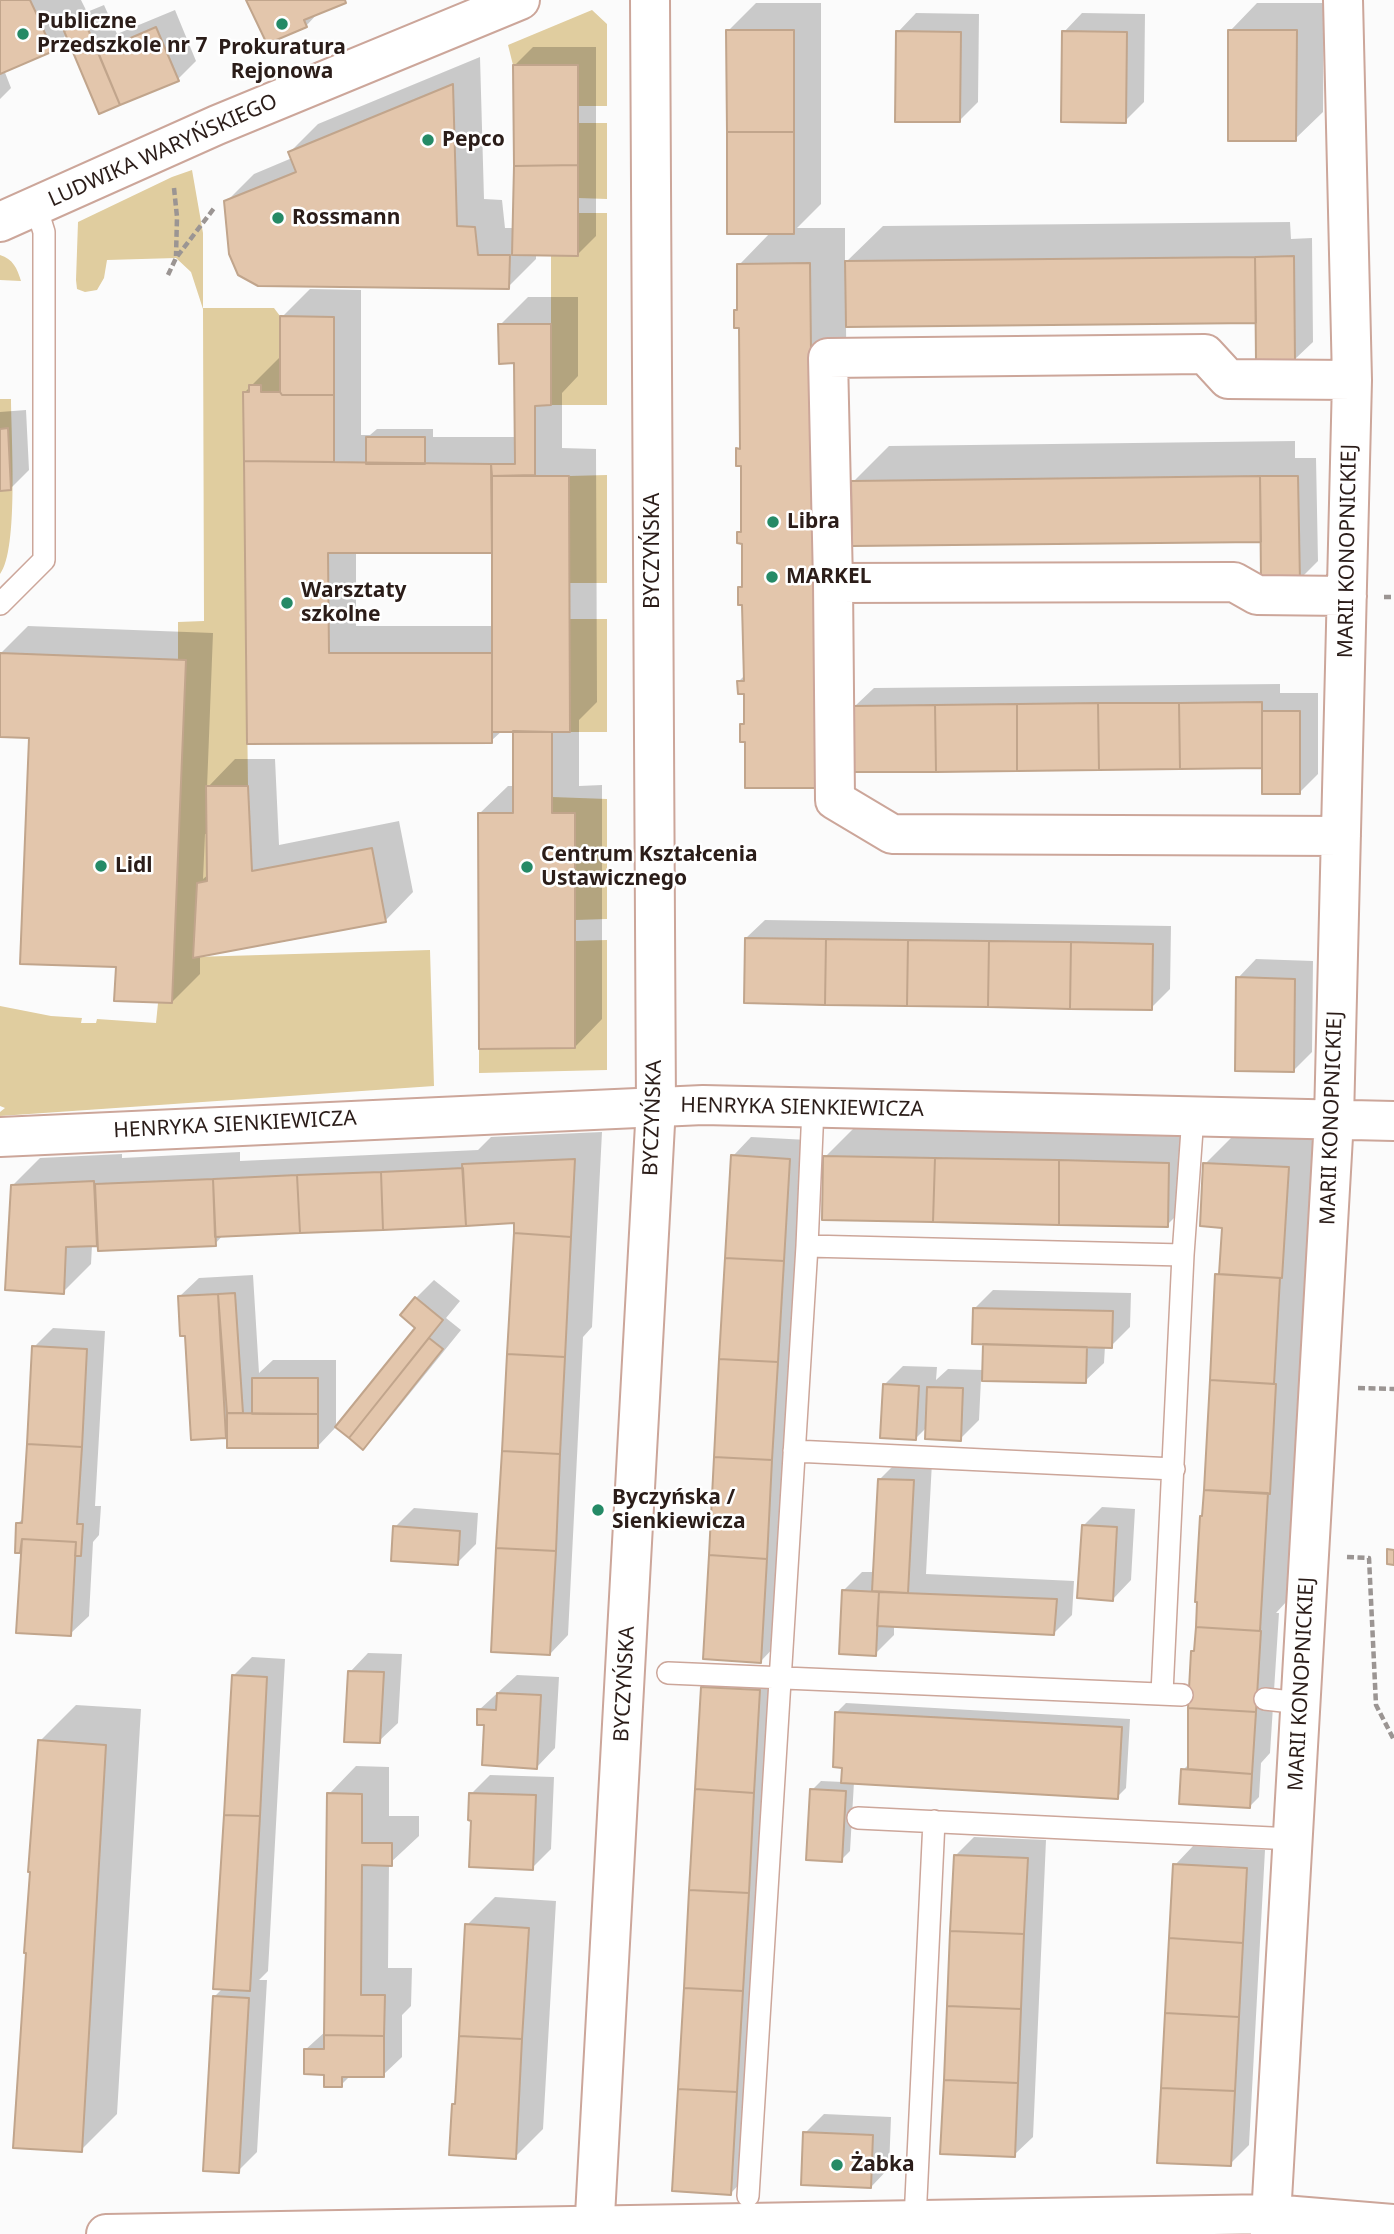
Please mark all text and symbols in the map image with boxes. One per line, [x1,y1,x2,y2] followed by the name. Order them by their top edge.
[37,9,207,59] place label: Publiczne Przedszkole nr 7
[274,16,290,32] marker: Prokuratura Rejonowa
[15,26,31,42] marker: Publiczne Przedszkole nr 7
[218,35,346,85] place label: Prokuratura Rejonowa
[45,89,281,213] street label: LUDWIKA WARYŃSKIEGO
[442,127,505,153] place label: Pepco
[420,132,436,148] marker: Pepco
[292,205,400,231] place label: Rossmann
[270,210,286,226] marker: Rossmann
[1334,444,1362,658] street label: MARII KONOPNICKIEJ
[640,493,666,609] street label: BYCZYŃSKA
[787,509,840,535] place label: Libra
[765,514,781,530] marker: Libra
[786,564,872,590] place label: MARKEL
[764,569,780,585] marker: MARKEL
[301,578,407,628] place label: Warsztaty szkolne
[279,595,295,611] marker: Warsztaty szkolne
[541,842,758,892] place label: Centrum Kształcenia Ustawicznego
[115,853,153,879] place label: Lidl
[93,858,109,874] marker: Lidl
[519,859,535,875] marker: Centrum Kształcenia Ustawicznego
[1316,1010,1348,1226] street label: MARII KONOPNICKIEJ
[638,1059,668,1177] street label: BYCZYŃSKA
[680,1093,924,1123] street label: HENRYKA SIENKIEWICZA
[113,1106,357,1144] street label: HENRYKA SIENKIEWICZA
[612,1485,745,1535] place label: Byczyńska / Sienkiewicza
[590,1502,606,1518] marker: Byczyńska / Sienkiewicza
[1284,1576,1320,1792] street label: MARII KONOPNICKIEJ
[609,1625,641,1743] street label: BYCZYŃSKA
[851,2152,915,2178] place label: Żabka
[829,2157,845,2173] marker: Żabka

